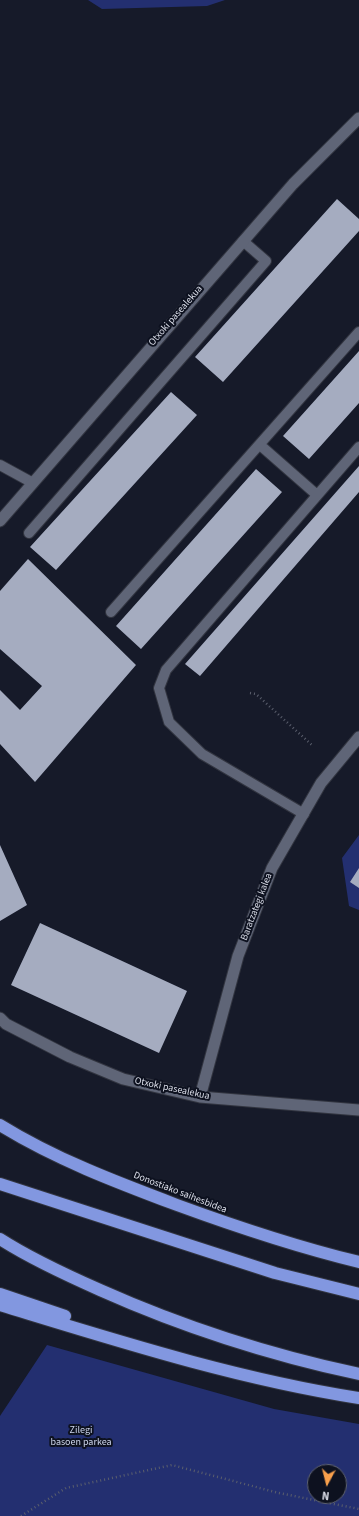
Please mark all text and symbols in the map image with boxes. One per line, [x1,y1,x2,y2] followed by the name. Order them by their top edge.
[146,283,206,349] street label: Otxoki pasealekua
[239,872,275,942] street label: Baratzategi kalea
[133,1075,211,1103] street label: Otxoki pasealekua
[132,1170,228,1216] street label: Donostiako saihesbidea
[50,1425,112,1448] park label: Zilegi basoen parkea
[307,1464,347,1504] north arrow
[321,1488,330,1503] text: N

